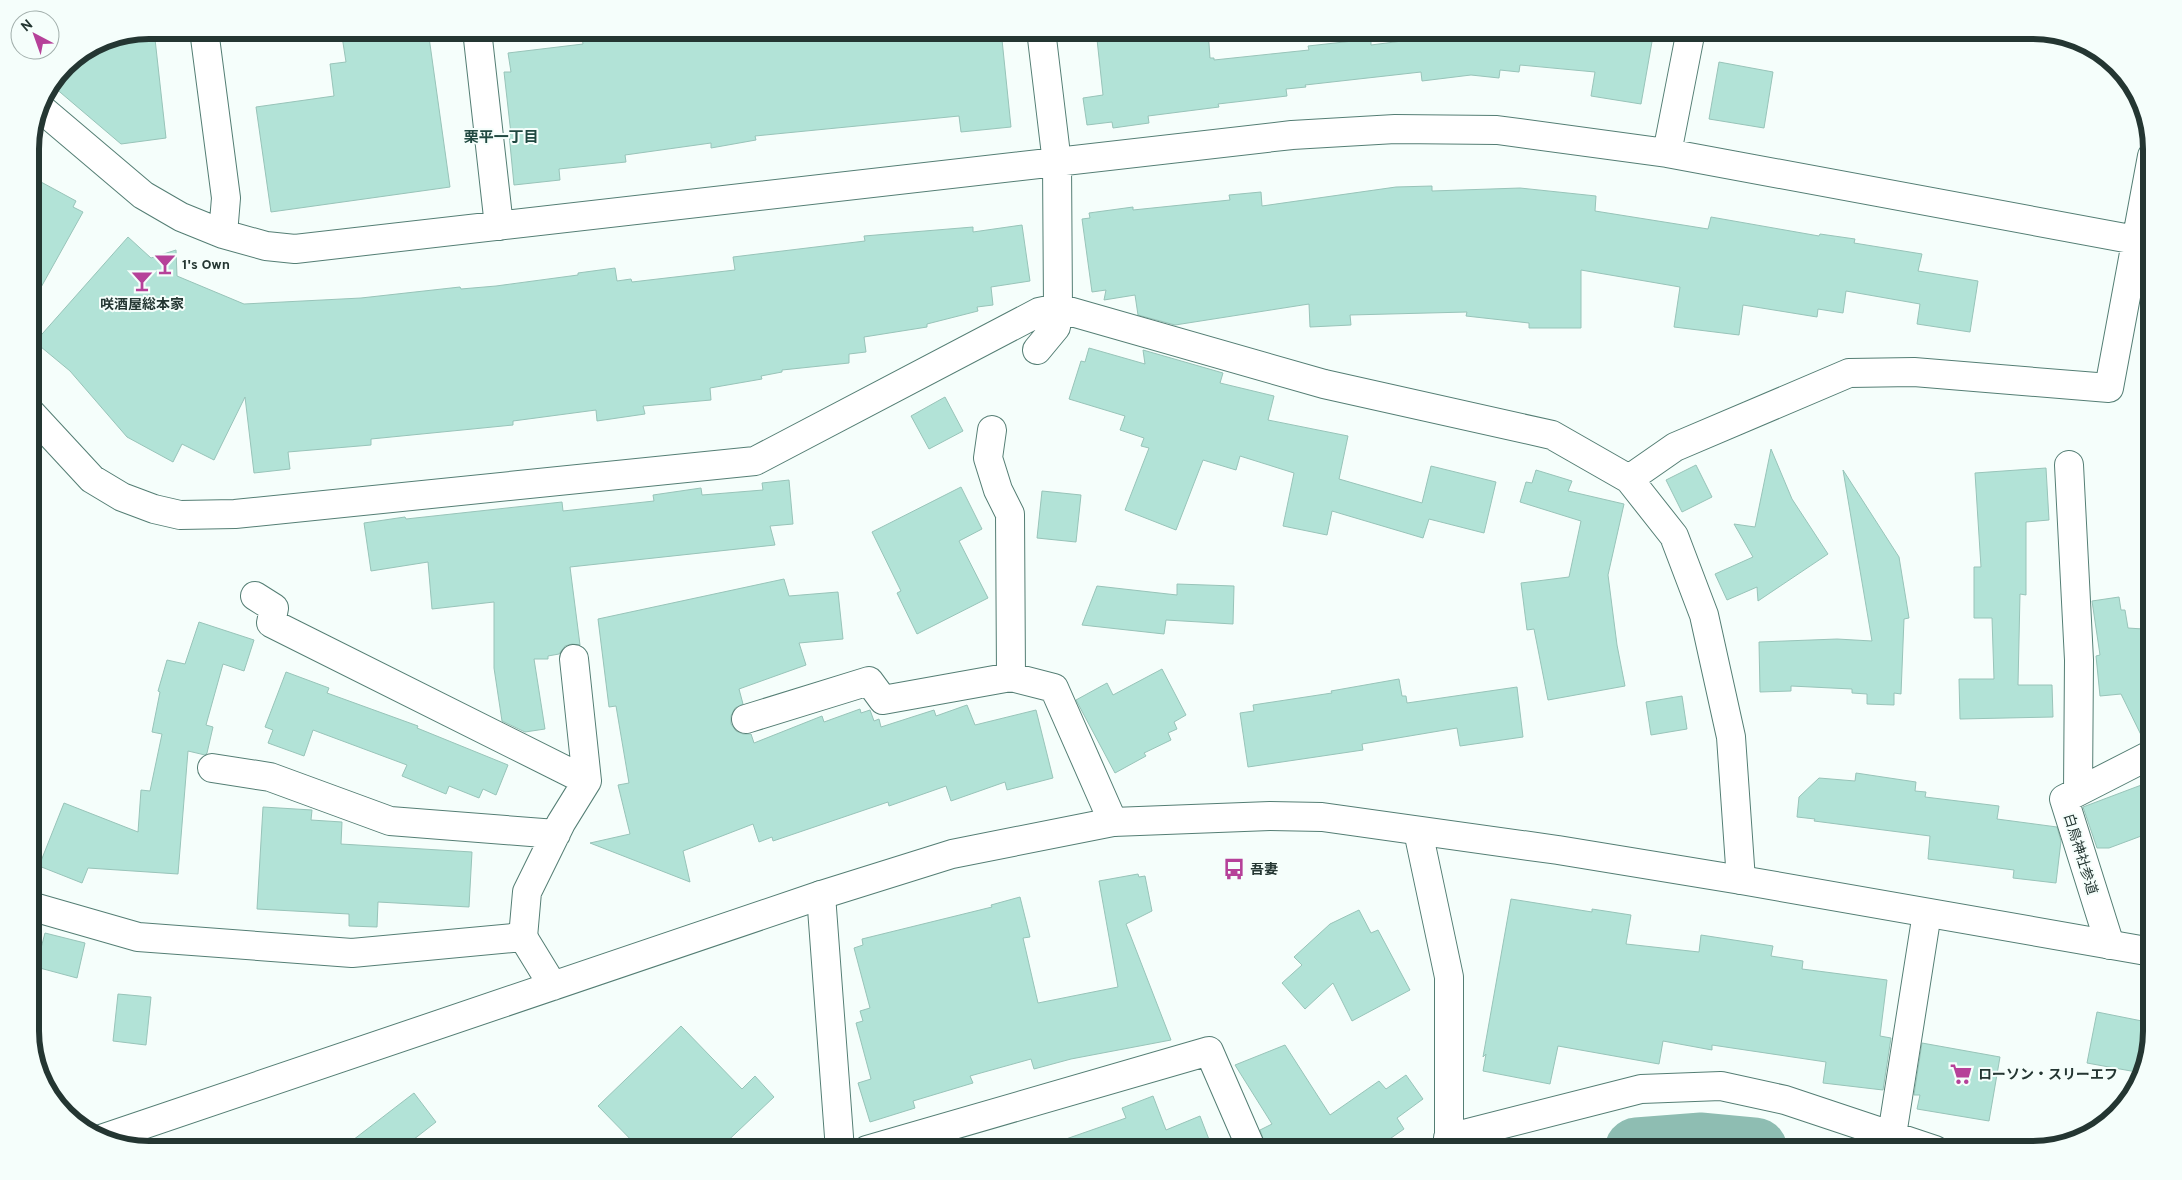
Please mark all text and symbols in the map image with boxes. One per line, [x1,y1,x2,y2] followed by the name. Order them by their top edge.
[10,10,60,60] north arrow
[18,17,37,36] text: N
[463,129,539,148] district label: 栗平一丁目
[152,251,178,277] bar icon: 1's Own
[182,257,230,274] place label: 1's Own
[129,268,155,294] bar icon: 咲酒屋総本家
[100,296,184,314] place label: 咲酒屋総本家
[2059,812,2100,897] street label: 白鳥神社参道
[1221,856,1247,882] bus stop icon: 吾妻
[1250,862,1278,879] place label: 吾妻
[1948,1061,1974,1087] supermarket icon: ローソン・スリーエフ
[1978,1067,2118,1084] place label: ローソン・スリーエフ

